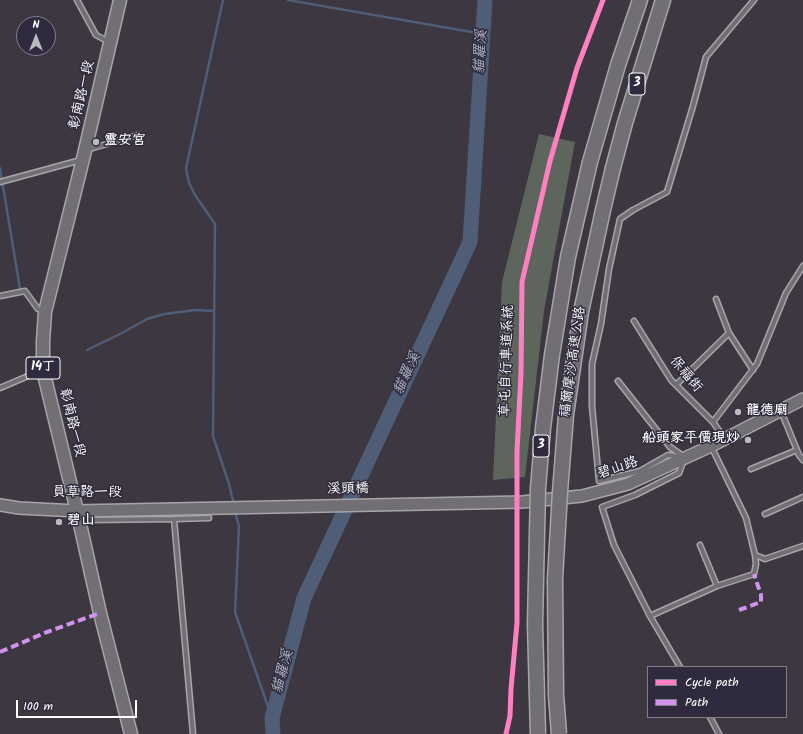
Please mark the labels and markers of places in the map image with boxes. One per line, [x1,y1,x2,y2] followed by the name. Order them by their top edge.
[104,134,146,150] place label: 靈安宮
[91,137,101,147] marker: 靈安宮
[746,404,788,420] place label: 龍德廟
[733,407,743,417] marker: 龍德廟
[642,432,740,448] place label: 船頭家平價現炒
[743,435,753,445] marker: 船頭家平價現炒
[67,514,95,530] place label: 碧山
[54,517,64,527] marker: 碧山

